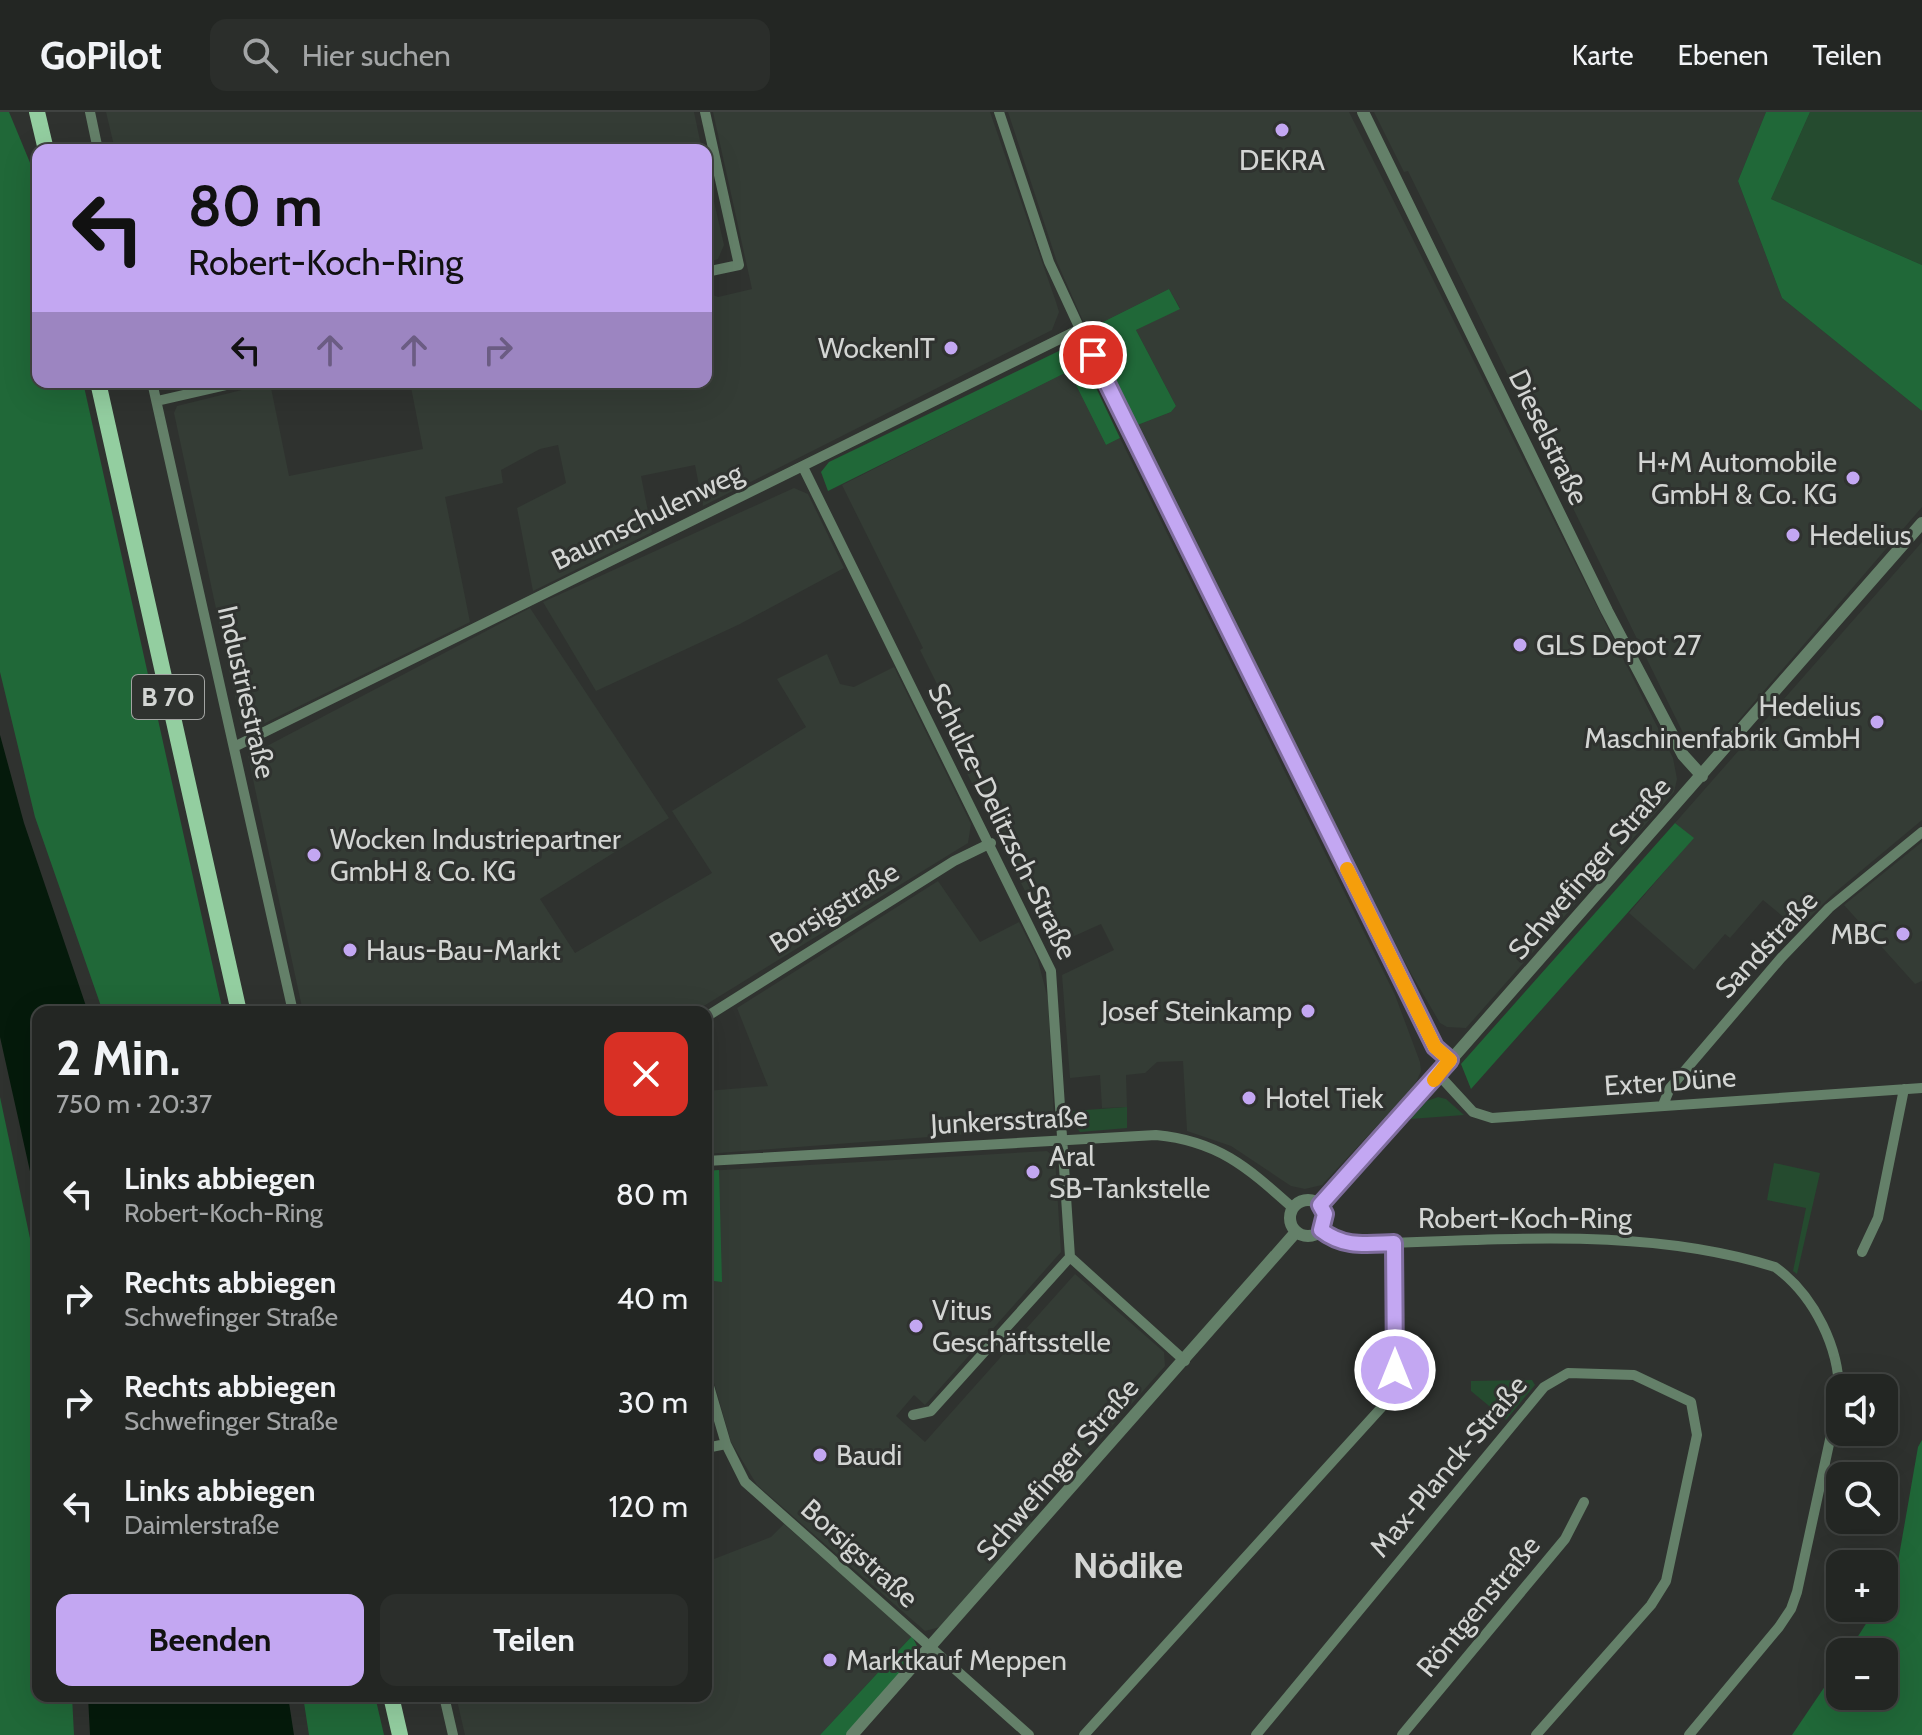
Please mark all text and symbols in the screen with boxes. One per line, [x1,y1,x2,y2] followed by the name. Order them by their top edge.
[210,19,770,91] search box
[40,32,162,79] text: GoPilot
[238,33,282,77] icon: search
[302,37,451,74] text: Hier suchen
[1572,38,1634,72] text: Karte
[1678,38,1769,72] text: Ebenen
[1813,38,1882,72] text: Teilen
[1273,121,1291,139] marker: DEKRA
[1239,143,1326,177] place label: DEKRA
[188,172,323,240] text: 80 m
[56,176,160,280] icon: left
[188,240,463,284] text: Robert-Koch-Ring
[1059,321,1127,389] pin
[224,328,268,372] icon: left
[308,328,352,372] icon: ahead
[392,328,436,372] icon: ahead
[476,328,520,372] icon: right
[818,331,935,365] place label: WockenIT
[1071,333,1115,377] icon: arrive
[942,339,960,357] marker: WockenIT
[1502,364,1596,510] street label: Dieselstraße
[1637,445,1837,511] place label: H+M Automobile GmbH & Co. KG
[546,455,749,577] street label: Baumschulenweg
[1844,469,1862,487] marker: H+M Automobile GmbH & Co. KG
[1809,518,1911,552] place label: Hedelius
[1784,526,1802,544] marker: Hedelius
[211,602,283,782] street label: Industriestraße
[1536,628,1701,662] place label: GLS Depot 27
[1511,636,1529,654] marker: GLS Depot 27
[132,675,204,719] road number: B 70
[921,677,1085,965] street label: Schulze-Delitzsch-Straße
[1584,689,1861,755] place label: Hedelius Maschinenfabrik GmbH
[1868,713,1886,731] marker: Hedelius Maschinenfabrik GmbH
[1501,770,1677,966] street label: Schwefinger Straße
[330,822,621,888] place label: Wocken Industriepartner GmbH & Co. KG
[305,846,323,864] marker: Wocken Industriepartner GmbH & Co. KG
[763,854,905,960] street label: Borsigstraße
[1708,883,1824,1005] street label: Sandstraße
[1830,917,1887,951] place label: MBC
[1894,925,1912,943] marker: MBC
[366,933,561,967] place label: Haus-Bau-Markt
[341,941,359,959] marker: Haus-Bau-Markt
[1100,994,1292,1028] place label: Josef Steinkamp
[1299,1002,1317,1020] marker: Josef Steinkamp
[56,1029,180,1087] text: 2 Min.
[604,1032,688,1116] button: close
[1603,1059,1737,1103] street label: Exter Düne
[1265,1081,1384,1115] place label: Hotel Tiek
[56,1088,212,1120] text: 750 m · 20:37
[1240,1089,1258,1107] marker: Hotel Tiek
[929,1099,1088,1141] street label: Junkersstraße
[1049,1139,1210,1205] place label: Aral SB-Tankstelle
[124,1160,316,1197] text: Links abbiegen
[1024,1163,1042,1181] marker: Aral SB-Tankstelle
[56,1172,100,1216] icon: left
[616,1176,688,1213] text: 80 m
[124,1197,323,1229] text: Robert-Koch-Ring
[1418,1201,1633,1235] street label: Robert-Koch-Ring
[124,1264,336,1301] text: Rechts abbiegen
[56,1276,100,1320] icon: right
[617,1280,688,1317] text: 40 m
[932,1293,1111,1359] place label: Vitus Geschäftsstelle
[124,1301,338,1333] text: Schwefinger Straße
[907,1317,925,1335] marker: Vitus Geschäftsstelle
[1353,1328,1437,1412] position arrow
[124,1368,336,1405] text: Rechts abbiegen
[1362,1368,1534,1564] street label: Max-Planck-Straße
[969,1371,1145,1567] street label: Schwefinger Straße
[1826,1374,1898,1710] map controls
[1826,1374,1898,1446] button: sound
[56,1380,100,1424] icon: right
[618,1384,688,1421] text: 30 m
[124,1405,338,1437] text: Schwefinger Straße
[836,1438,902,1472] place label: Baudi
[811,1446,829,1464] marker: Baudi
[1826,1462,1898,1534] button: search
[124,1472,316,1509] text: Links abbiegen
[56,1484,100,1528] icon: left
[608,1488,688,1525] text: 120 m
[794,1492,926,1614] street label: Borsigstraße
[124,1509,279,1541] text: Daimlerstraße
[1409,1528,1547,1684] street label: Röntgenstraße
[1073,1543,1183,1587] district label: Nödike
[1826,1550,1898,1622] button: +
[56,1594,364,1686] button: Beenden
[380,1594,688,1686] button: Teilen
[1826,1638,1898,1710] button: −
[846,1643,1067,1677] place label: Marktkauf Meppen
[821,1651,839,1669] marker: Marktkauf Meppen

